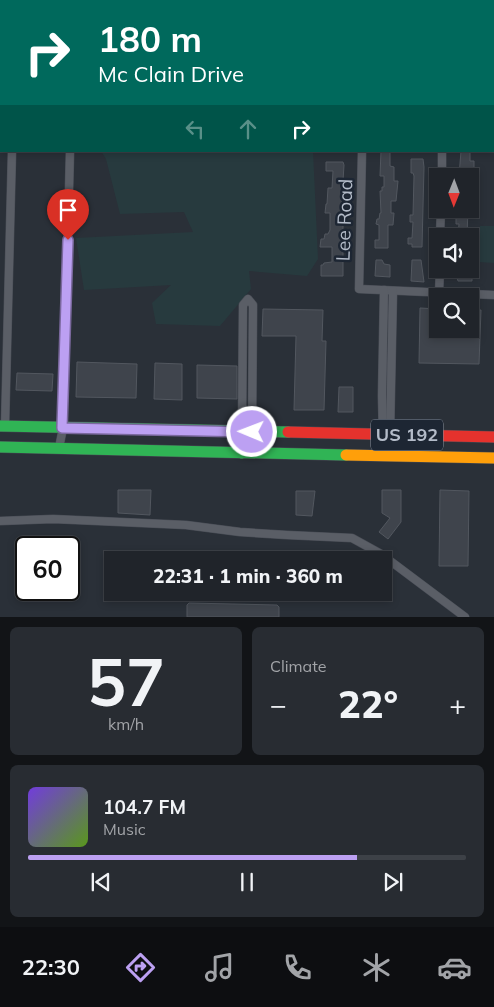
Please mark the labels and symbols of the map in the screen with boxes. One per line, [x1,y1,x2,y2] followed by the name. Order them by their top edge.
[429,168,479,218] north arrow
[331,178,357,262] street label: Lee Road
[47,189,89,240] pin
[225,405,277,457] position arrow
[371,420,443,450] road number: US 192
[15,536,80,601] speed limit sign: 60

